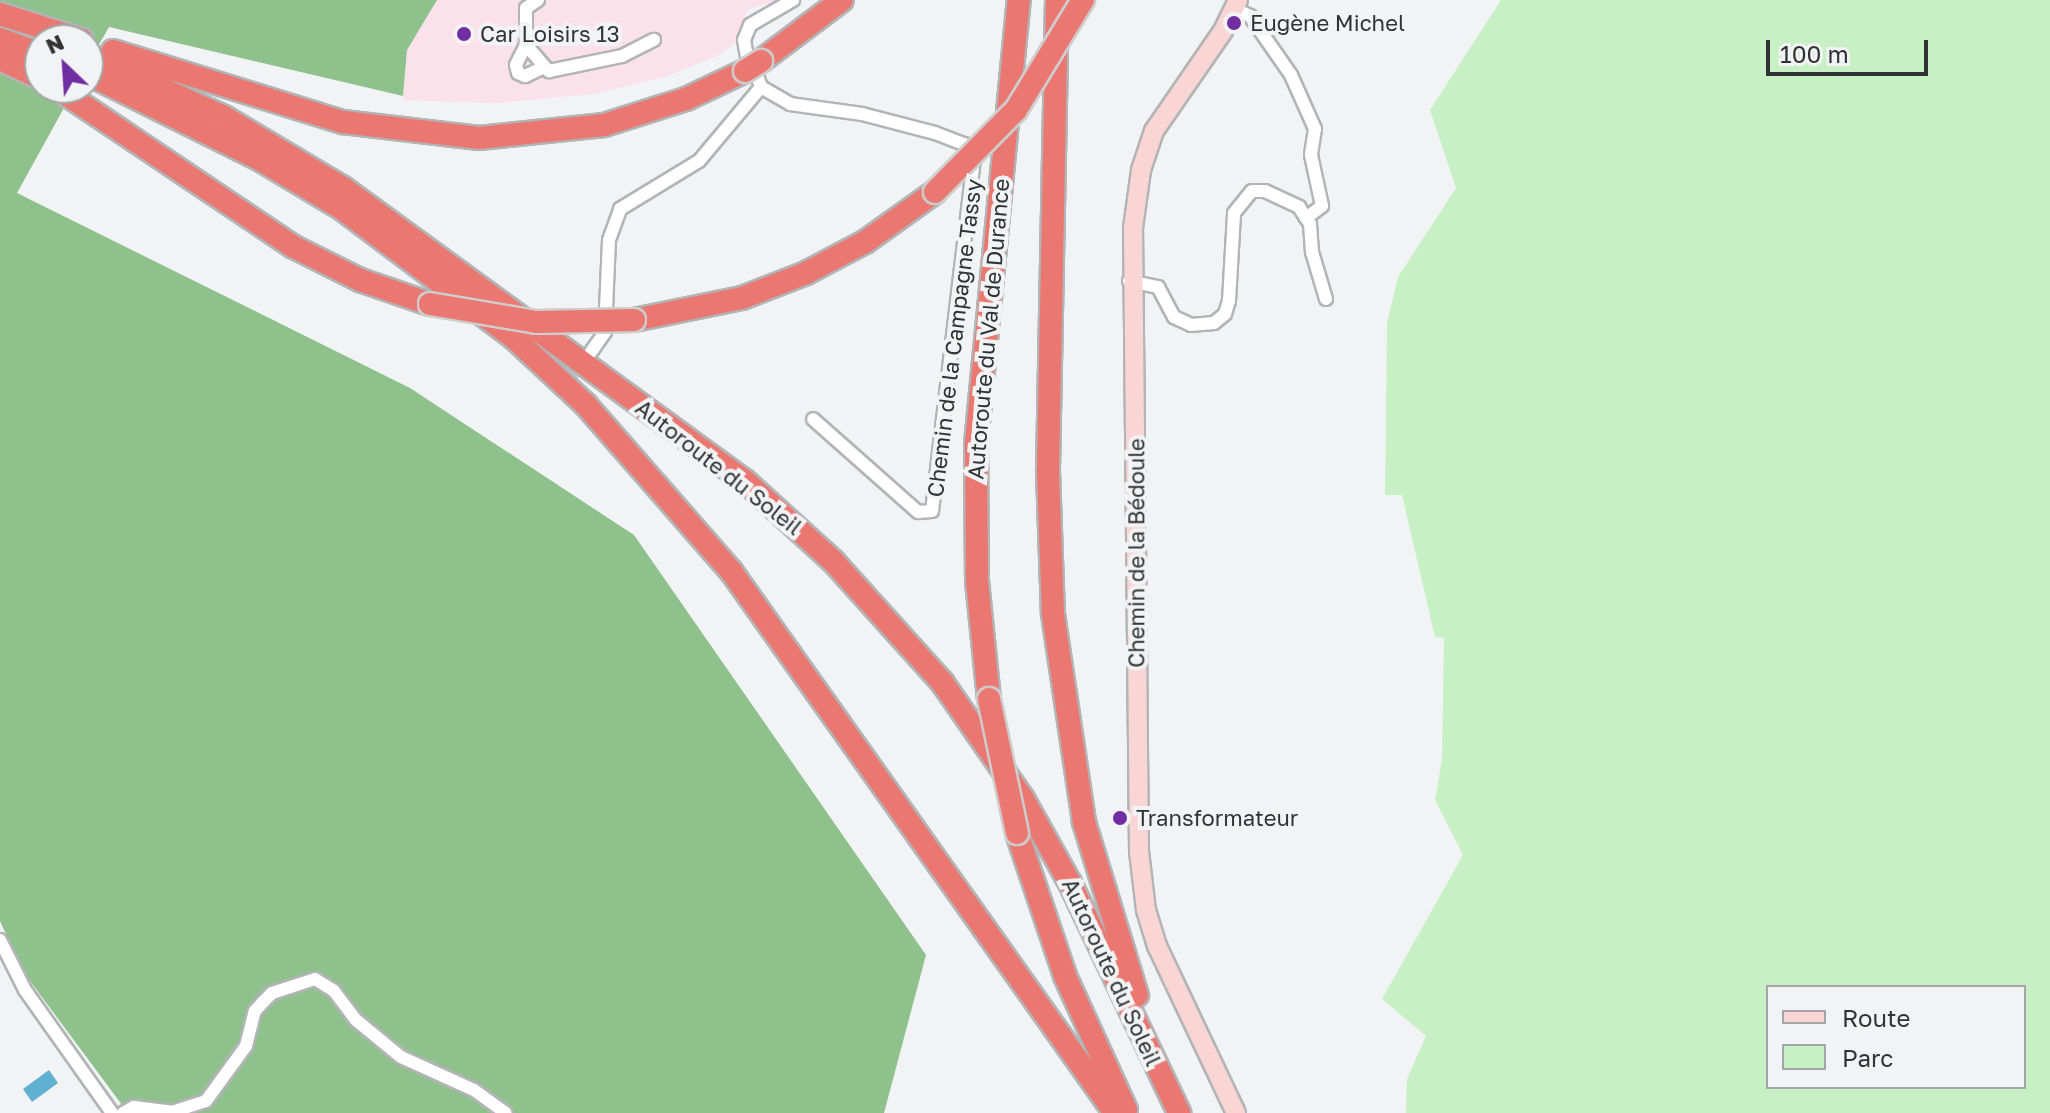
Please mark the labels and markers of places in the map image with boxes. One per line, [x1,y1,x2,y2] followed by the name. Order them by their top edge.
[1250,10,1405,36] place label: Eugène Michel
[1225,14,1243,32] marker: Eugène Michel
[480,21,620,47] place label: Car Loisirs 13
[455,25,473,43] marker: Car Loisirs 13
[1136,805,1298,831] place label: Transformateur
[1111,809,1129,827] marker: Transformateur

